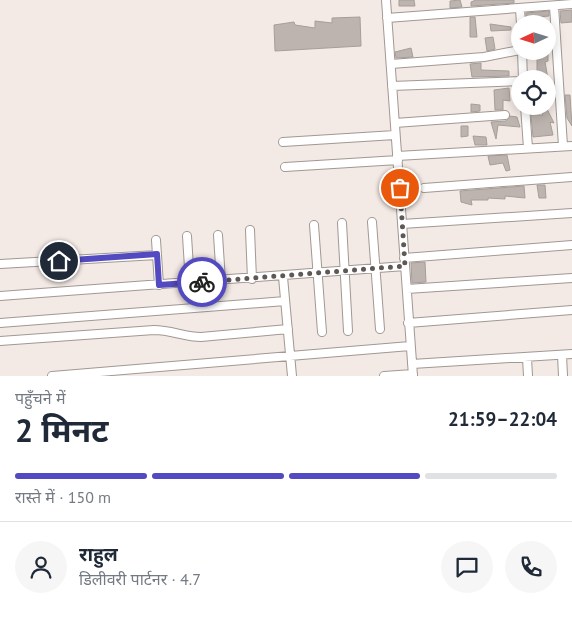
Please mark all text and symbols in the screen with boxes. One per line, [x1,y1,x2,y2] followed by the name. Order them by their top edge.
[511,15,556,60] north arrow
[511,15,556,115] map controls
[511,70,556,115] button: locate
[379,167,421,209] pin
[386,174,414,202] icon: bag
[38,240,80,282] pin
[45,247,73,275] icon: home
[177,257,227,307] courier
[188,268,216,296] icon: bike
[15,388,65,408] text: पहुँचने में
[448,407,557,431] text: 21:59–22:04
[15,409,108,451] text: 2 मिनट
[15,487,111,507] text: रास्ते में · 150 m
[15,541,67,593] button: person
[441,541,493,593] button: chat
[505,541,557,593] button: phone
[79,542,118,566] text: राहुल
[79,569,201,589] text: डिलीवरी पार्टनर · 4.7

